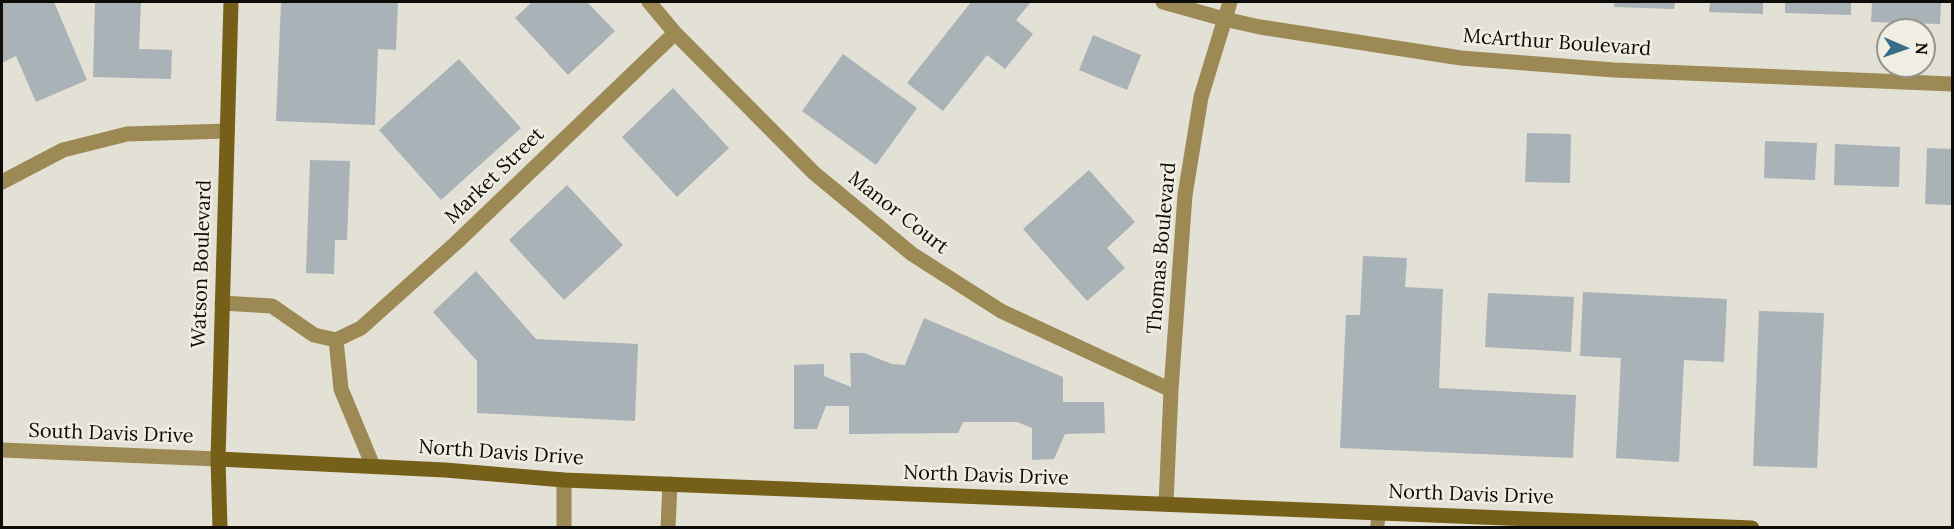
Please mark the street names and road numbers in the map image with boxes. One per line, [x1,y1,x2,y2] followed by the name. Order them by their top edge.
[1462,24,1652,62] street label: McArthur Boulevard
[441,123,549,229] street label: Market Street
[1143,161,1181,335] street label: Thomas Boulevard
[843,166,953,260] street label: Manor Court
[187,179,217,349] street label: Watson Boulevard
[28,419,194,449] street label: South Davis Drive
[418,435,584,471] street label: North Davis Drive
[903,461,1069,491] street label: North Davis Drive
[1388,480,1554,510] street label: North Davis Drive

